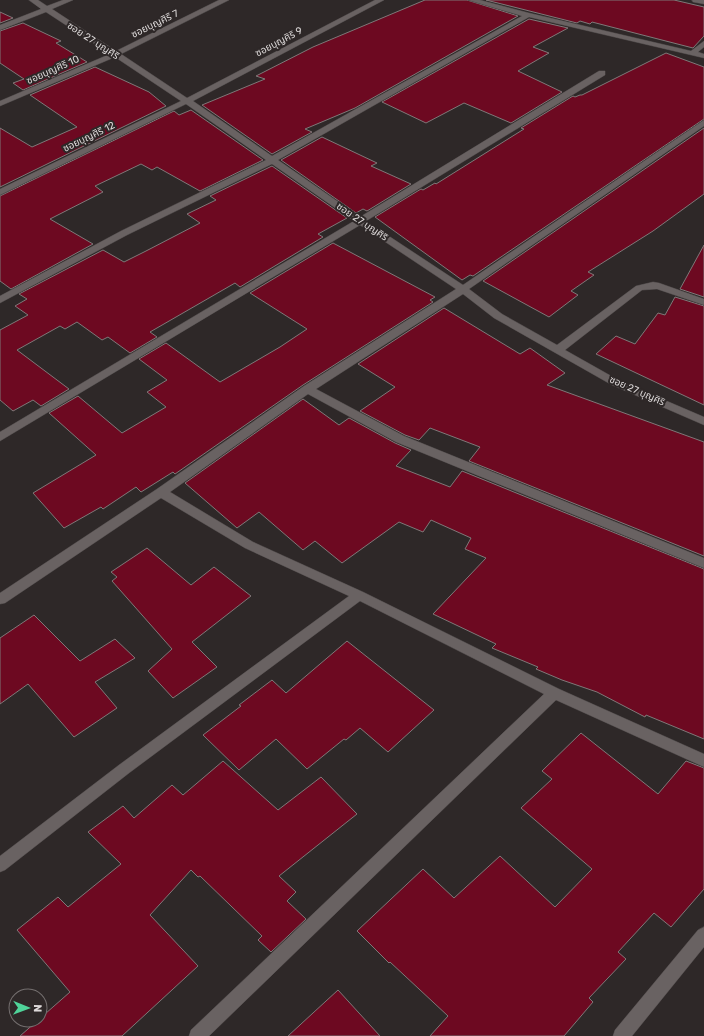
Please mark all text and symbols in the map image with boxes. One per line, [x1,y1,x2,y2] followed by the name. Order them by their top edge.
[129,7,181,41] street label: ซอยบุญศิริ 7
[65,20,122,62] street label: ซอย 27 บุญศิริ
[253,24,305,59] street label: ซอยบุญศิริ 9
[25,53,81,87] street label: ซอยบุญศิริ 10
[61,119,117,155] street label: ซอยบุญศิริ 12
[334,200,390,244] street label: ซอย 27 บุญศิริ
[607,373,667,409] street label: ซอย 27 บุญศิริ
[8,988,48,1028] north arrow
[31,1004,44,1012] text: N

